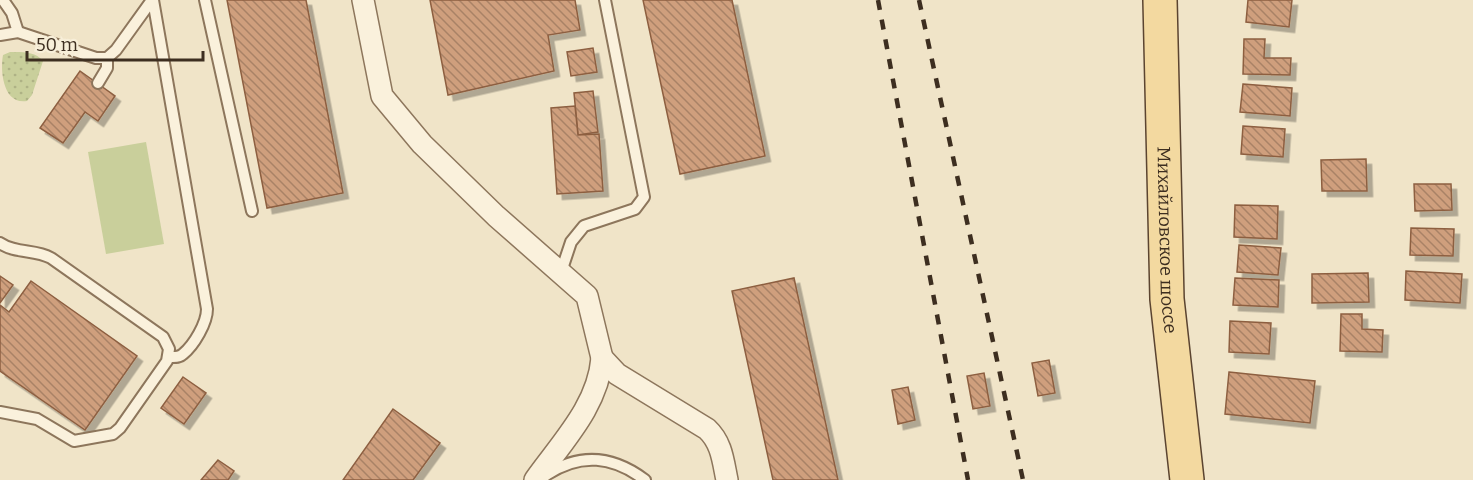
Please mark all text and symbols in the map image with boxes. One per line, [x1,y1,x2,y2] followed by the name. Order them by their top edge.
[27,24,202,62] scale bar
[36,34,78,56] text: 50 m
[1152,146,1182,335] street label: Михайловское шоссе

